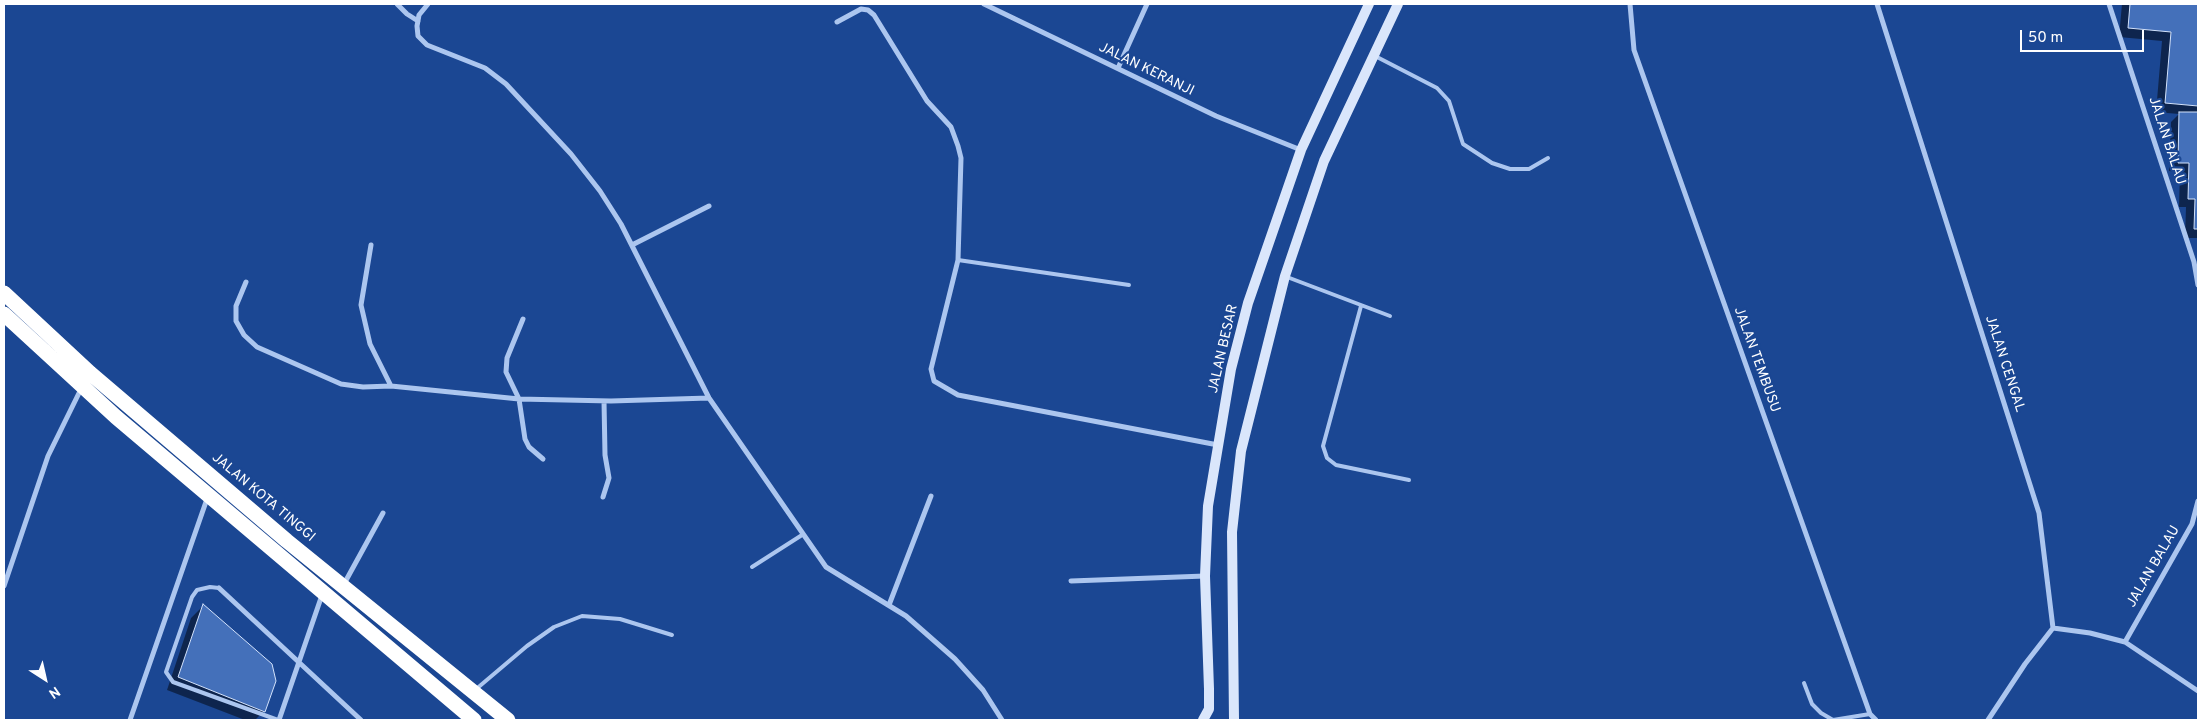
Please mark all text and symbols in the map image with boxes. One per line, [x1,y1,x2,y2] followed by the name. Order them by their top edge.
[2022,20,2146,52] scale bar
[2028,29,2063,48] text: 50 m
[1096,40,1196,100] street label: JALAN KERANJI
[2144,95,2188,187] street label: JALAN BALAU
[1206,303,1242,395] street label: JALAN BESAR
[1729,305,1783,415] street label: JALAN TEMBUSU
[1981,314,2027,414] street label: JALAN CENGAL
[208,450,318,546] street label: JALAN KOTA TINGGI
[2124,523,2184,611] street label: JALAN BALAU
[20,654,70,704] north arrow
[45,682,63,702] text: N

